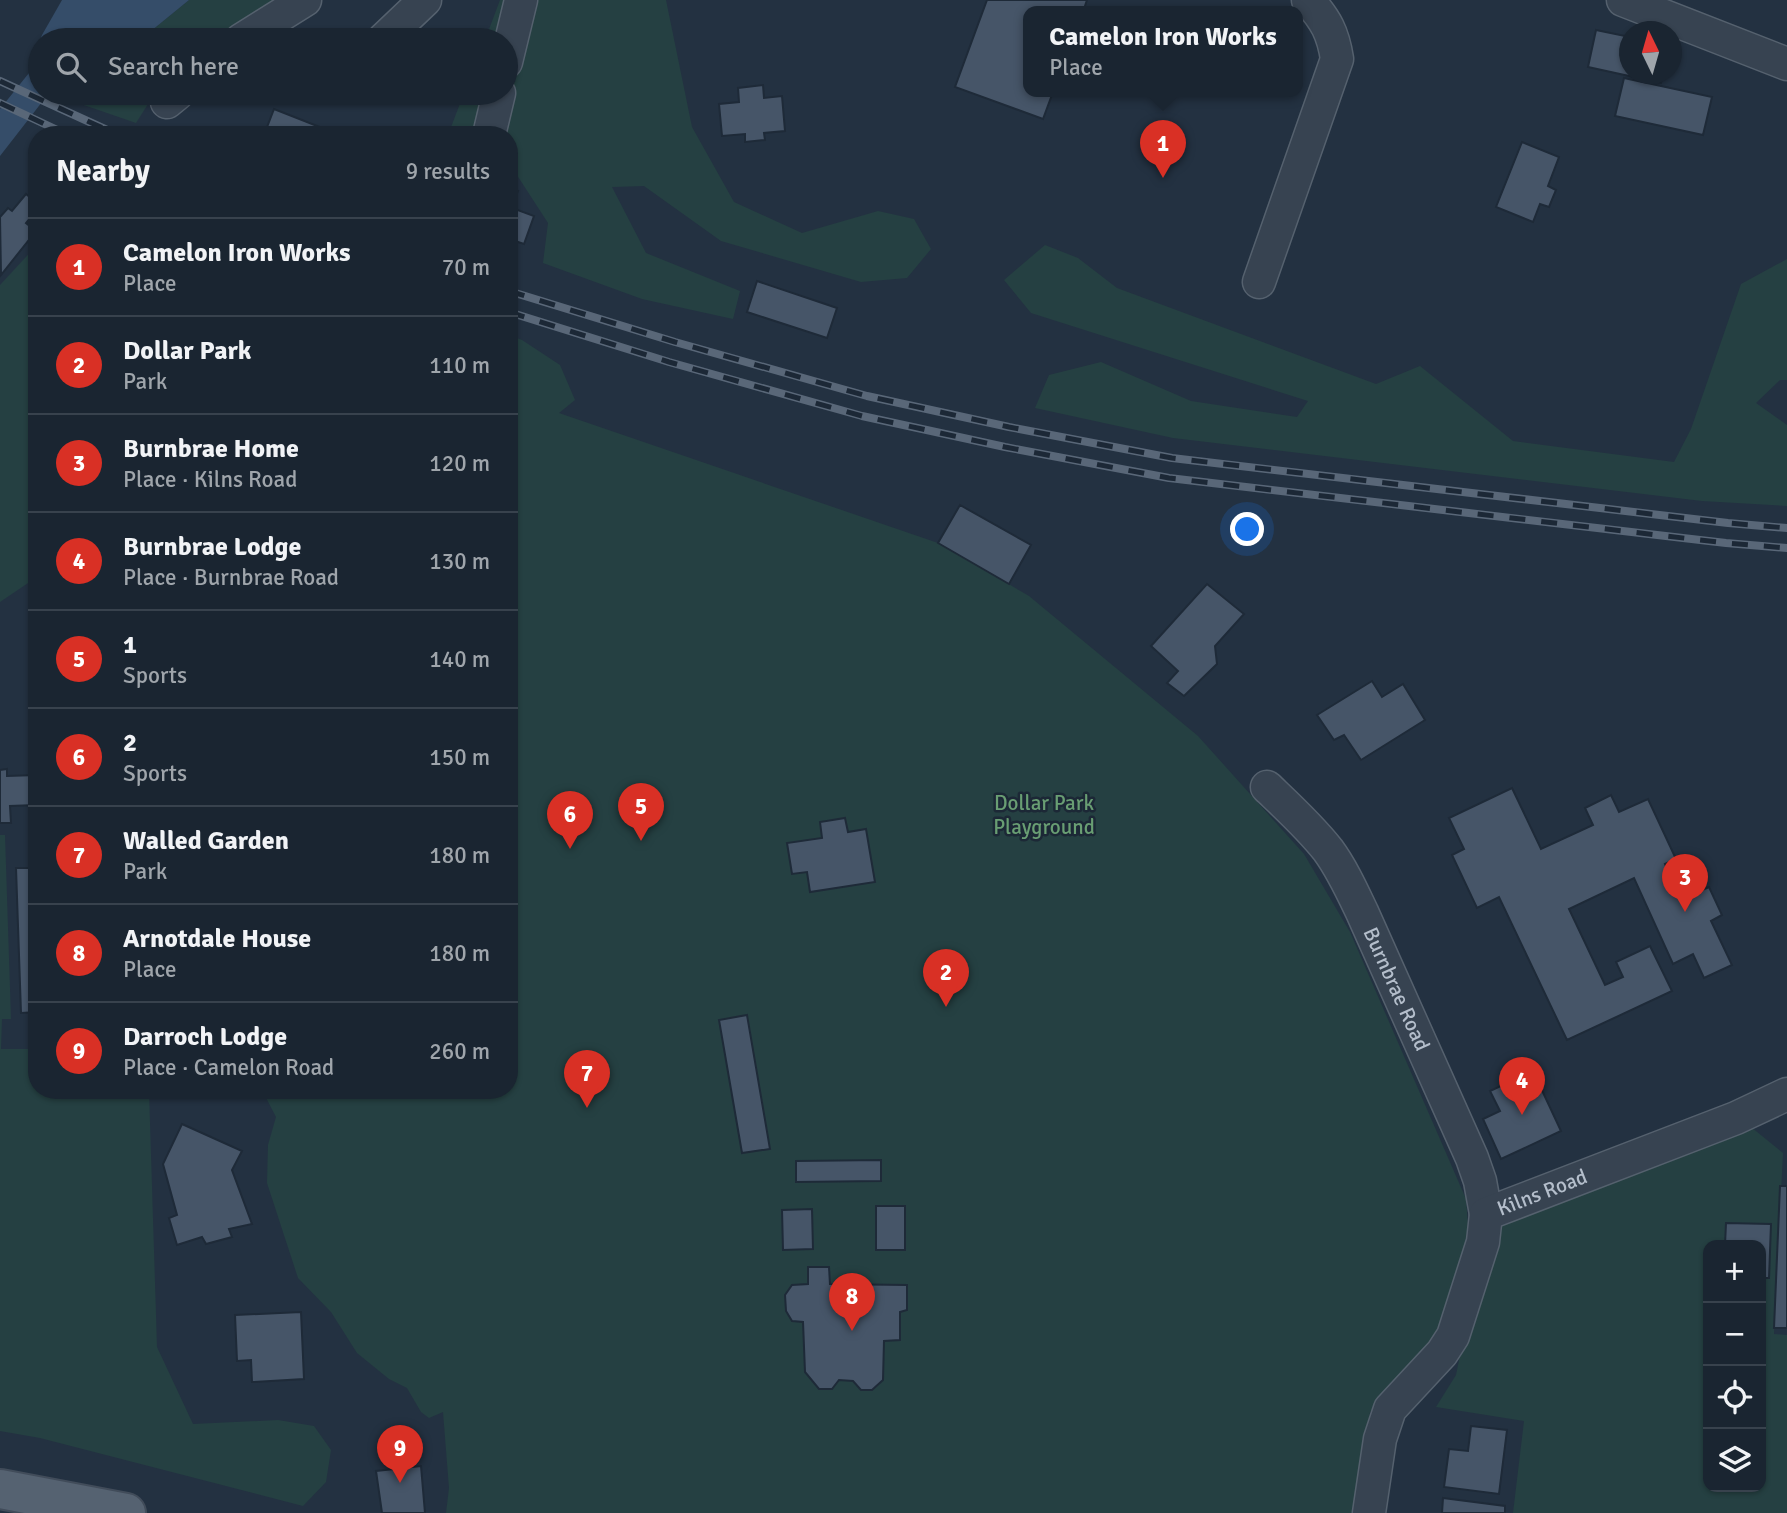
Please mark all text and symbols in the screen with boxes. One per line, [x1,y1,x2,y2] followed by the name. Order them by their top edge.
[1023,6,1303,97] popup
[1049,21,1277,53] text: Camelon Iron Works
[1619,21,1682,84] north arrow
[28,28,518,105] search box
[52,48,90,86] icon: search
[108,51,239,83] text: Search here
[1049,53,1103,82] text: Place
[1140,120,1186,178] pin: 1
[56,153,150,190] text: Nearby
[406,157,490,186] text: 9 results
[123,237,351,269] text: Camelon Iron Works
[73,253,85,282] text: 1
[442,253,490,282] text: 70 m
[123,269,177,298] text: Place
[123,335,251,367] text: Dollar Park
[73,351,85,380] text: 2
[429,351,490,380] text: 110 m
[123,367,167,396] text: Park
[123,433,299,465] text: Burnbrae Home
[73,449,85,478] text: 3
[429,449,490,478] text: 120 m
[123,465,297,494] text: Place · Kilns Road
[1230,512,1264,546] your location
[123,531,301,563] text: Burnbrae Lodge
[73,547,85,576] text: 4
[429,547,490,576] text: 130 m
[123,563,339,592] text: Place · Burnbrae Road
[123,629,137,661] text: 1
[73,645,85,674] text: 5
[429,645,490,674] text: 140 m
[123,661,187,690] text: Sports
[123,727,137,759] text: 2
[73,743,85,772] text: 6
[429,743,490,772] text: 150 m
[123,759,187,788] text: Sports
[618,783,664,841] pin: 5
[993,790,1095,840] park label: Dollar Park Playground
[547,791,593,849] pin: 6
[123,825,289,857] text: Walled Garden
[73,841,85,870] text: 7
[429,841,490,870] text: 180 m
[1662,854,1708,912] pin: 3
[123,857,167,886] text: Park
[123,923,311,955] text: Arnotdale House
[1357,923,1435,1055] street label: Burnbrae Road
[73,939,85,968] text: 8
[429,939,490,968] text: 180 m
[923,949,969,1007] pin: 2
[123,955,177,984] text: Place
[123,1021,287,1053] text: Darroch Lodge
[73,1037,85,1066] text: 9
[429,1037,490,1066] text: 260 m
[564,1050,610,1108] pin: 7
[123,1053,334,1082] text: Place · Camelon Road
[1499,1057,1545,1115] pin: 4
[1493,1163,1591,1222] street label: Kilns Road
[1703,1240,1766,1492] map controls
[1703,1240,1766,1303] button: +
[829,1273,875,1331] pin: 8
[1703,1303,1766,1366] button: −
[1703,1366,1766,1429] button: locate
[377,1425,423,1483] pin: 9
[1703,1429,1766,1492] button: layers

